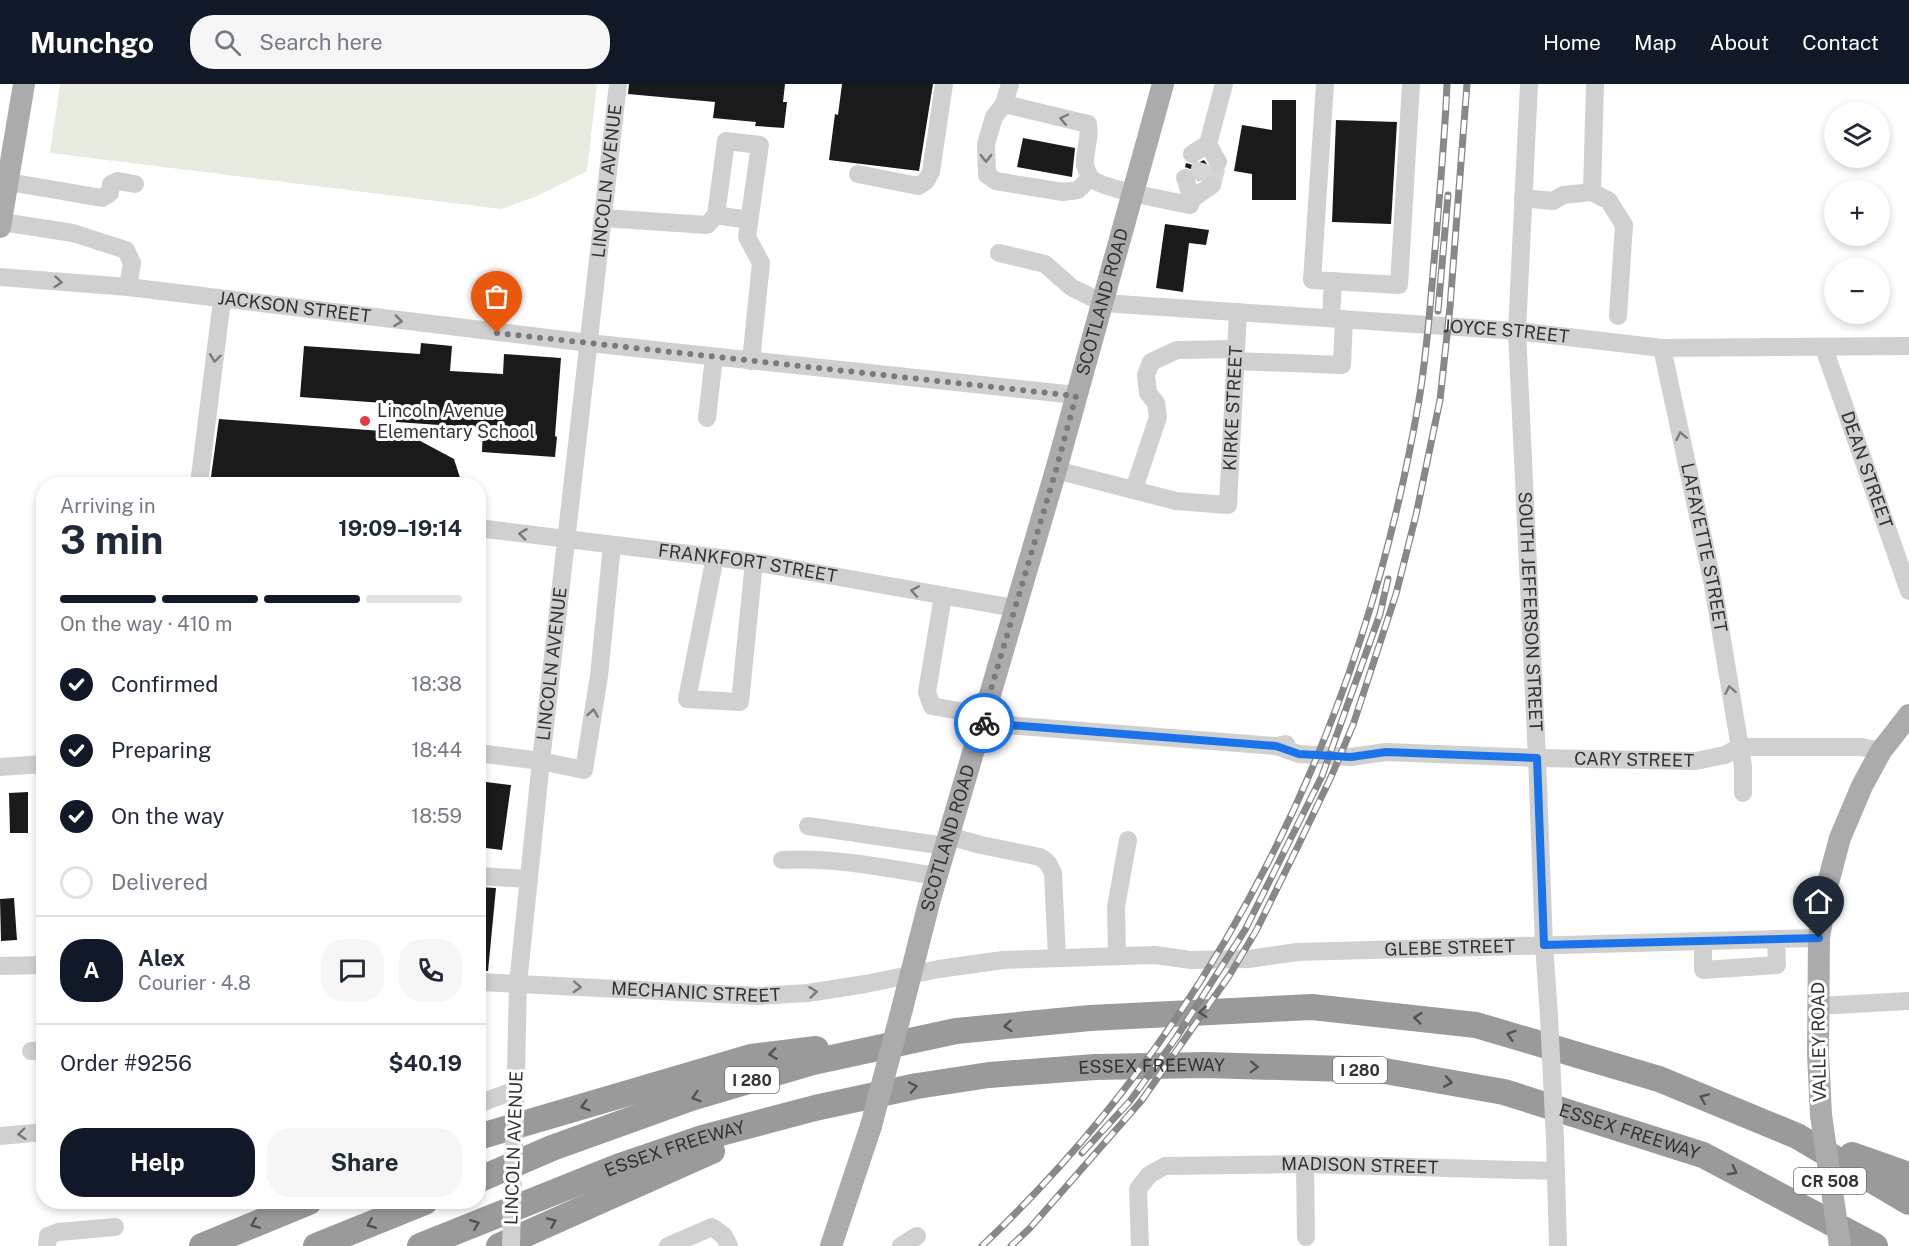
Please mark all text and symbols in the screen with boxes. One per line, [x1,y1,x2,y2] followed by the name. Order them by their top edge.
[190,15,610,69] search box
[30,26,154,59] text: Munchgo
[211,26,244,59] icon: search
[259,29,383,55] text: Search here
[1543,30,1601,55] text: Home
[1634,30,1677,55] text: Map
[1710,30,1769,55] text: About
[1802,30,1879,55] text: Contact
[1824,102,1890,324] map controls
[1824,102,1890,168] button: layers
[587,103,626,259] street label: LINCOLN AVENUE
[1060,113,1070,126] one-way arrow
[980,153,992,162] one-way arrow
[1824,180,1890,246] button: +
[1072,226,1133,378] street label: SCOTLAND ROAD
[1824,258,1890,324] button: −
[471,271,522,333] pin
[54,275,63,288] one-way arrow
[480,280,513,313] icon: bag
[217,287,372,326] street label: JACKSON STREET
[393,314,403,326] one-way arrow
[1443,315,1571,347] street label: JOYCE STREET
[1219,345,1246,471] street label: KIRKE STREET
[209,353,221,362] one-way arrow
[377,400,535,442] place label: Lincoln Avenue Elementary School
[1837,408,1897,531] street label: DEAN STREET
[358,414,372,428] marker: Lincoln Avenue Elementary School
[1675,432,1688,442] one-way arrow
[1677,461,1732,634] street label: LAFAYETTE STREET
[1515,491,1547,732] street label: SOUTH JEFFERSON STREET
[60,494,155,518] text: Arriving in
[338,515,462,541] text: 19:09–19:14
[60,517,163,563] text: 3 min
[518,528,527,540] one-way arrow
[657,539,839,587] street label: FRANKFORT STREET
[910,585,920,598] one-way arrow
[532,586,571,742] street label: LINCOLN AVENUE
[60,612,232,636] text: On the way · 410 m
[60,668,93,701] icon: check
[111,671,218,697] text: Confirmed
[411,672,462,696] text: 18:38
[1724,685,1737,695] one-way arrow
[954,693,1014,753] courier
[968,707,1001,740] icon: bike
[587,708,599,717] one-way arrow
[60,734,93,767] icon: check
[111,737,212,763] text: Preparing
[411,738,462,762] text: 18:44
[1574,748,1695,771] street label: CARY STREET
[916,762,979,914] street label: SCOTLAND ROAD
[60,800,93,833] icon: check
[111,803,224,829] text: On the way
[411,804,462,828] text: 18:59
[111,869,208,895] text: Delivered
[1793,876,1844,938] pin
[1802,885,1835,918] icon: home
[1384,935,1516,960] street label: GLEBE STREET
[321,939,384,1002] button: chat
[399,939,462,1002] button: phone
[138,945,185,971] text: Alex
[84,957,99,983] text: A
[138,971,251,995] text: Courier · 4.8
[611,978,781,1006] street label: MECHANIC STREET
[572,981,581,994] one-way arrow
[1807,982,1830,1102] street label: VALLEY ROAD
[809,986,818,999] one-way arrow
[1198,1006,1207,1019] one-way arrow
[1413,1013,1422,1025] one-way arrow
[1004,1019,1013,1032] one-way arrow
[1506,1030,1517,1042] one-way arrow
[768,1048,777,1060] one-way arrow
[60,1050,192,1076] text: Order #9256
[389,1050,462,1076] text: $40.19
[1077,1054,1225,1078] street label: ESSEX FREEWAY
[1333,1057,1387,1083] road number: I 280
[1250,1060,1259,1073] one-way arrow
[725,1067,779,1093] road number: I 280
[500,1070,527,1225] street label: LINCOLN AVENUE
[1443,1075,1453,1088] one-way arrow
[908,1081,918,1094] one-way arrow
[691,1090,702,1102] one-way arrow
[1699,1093,1710,1105] one-way arrow
[580,1099,591,1111] one-way arrow
[1556,1099,1703,1163] street label: ESSEX FREEWAY
[601,1116,747,1181] street label: ESSEX FREEWAY
[17,1127,26,1140] one-way arrow
[60,1128,255,1197] button: Help
[267,1128,462,1197] button: Share
[1281,1153,1439,1178] street label: MADISON STREET
[1727,1164,1738,1175] one-way arrow
[1794,1168,1866,1194] road number: CR 508
[251,1217,262,1229] one-way arrow
[366,1217,377,1229] one-way arrow
[545,1217,556,1229] one-way arrow
[468,1219,479,1231] one-way arrow

